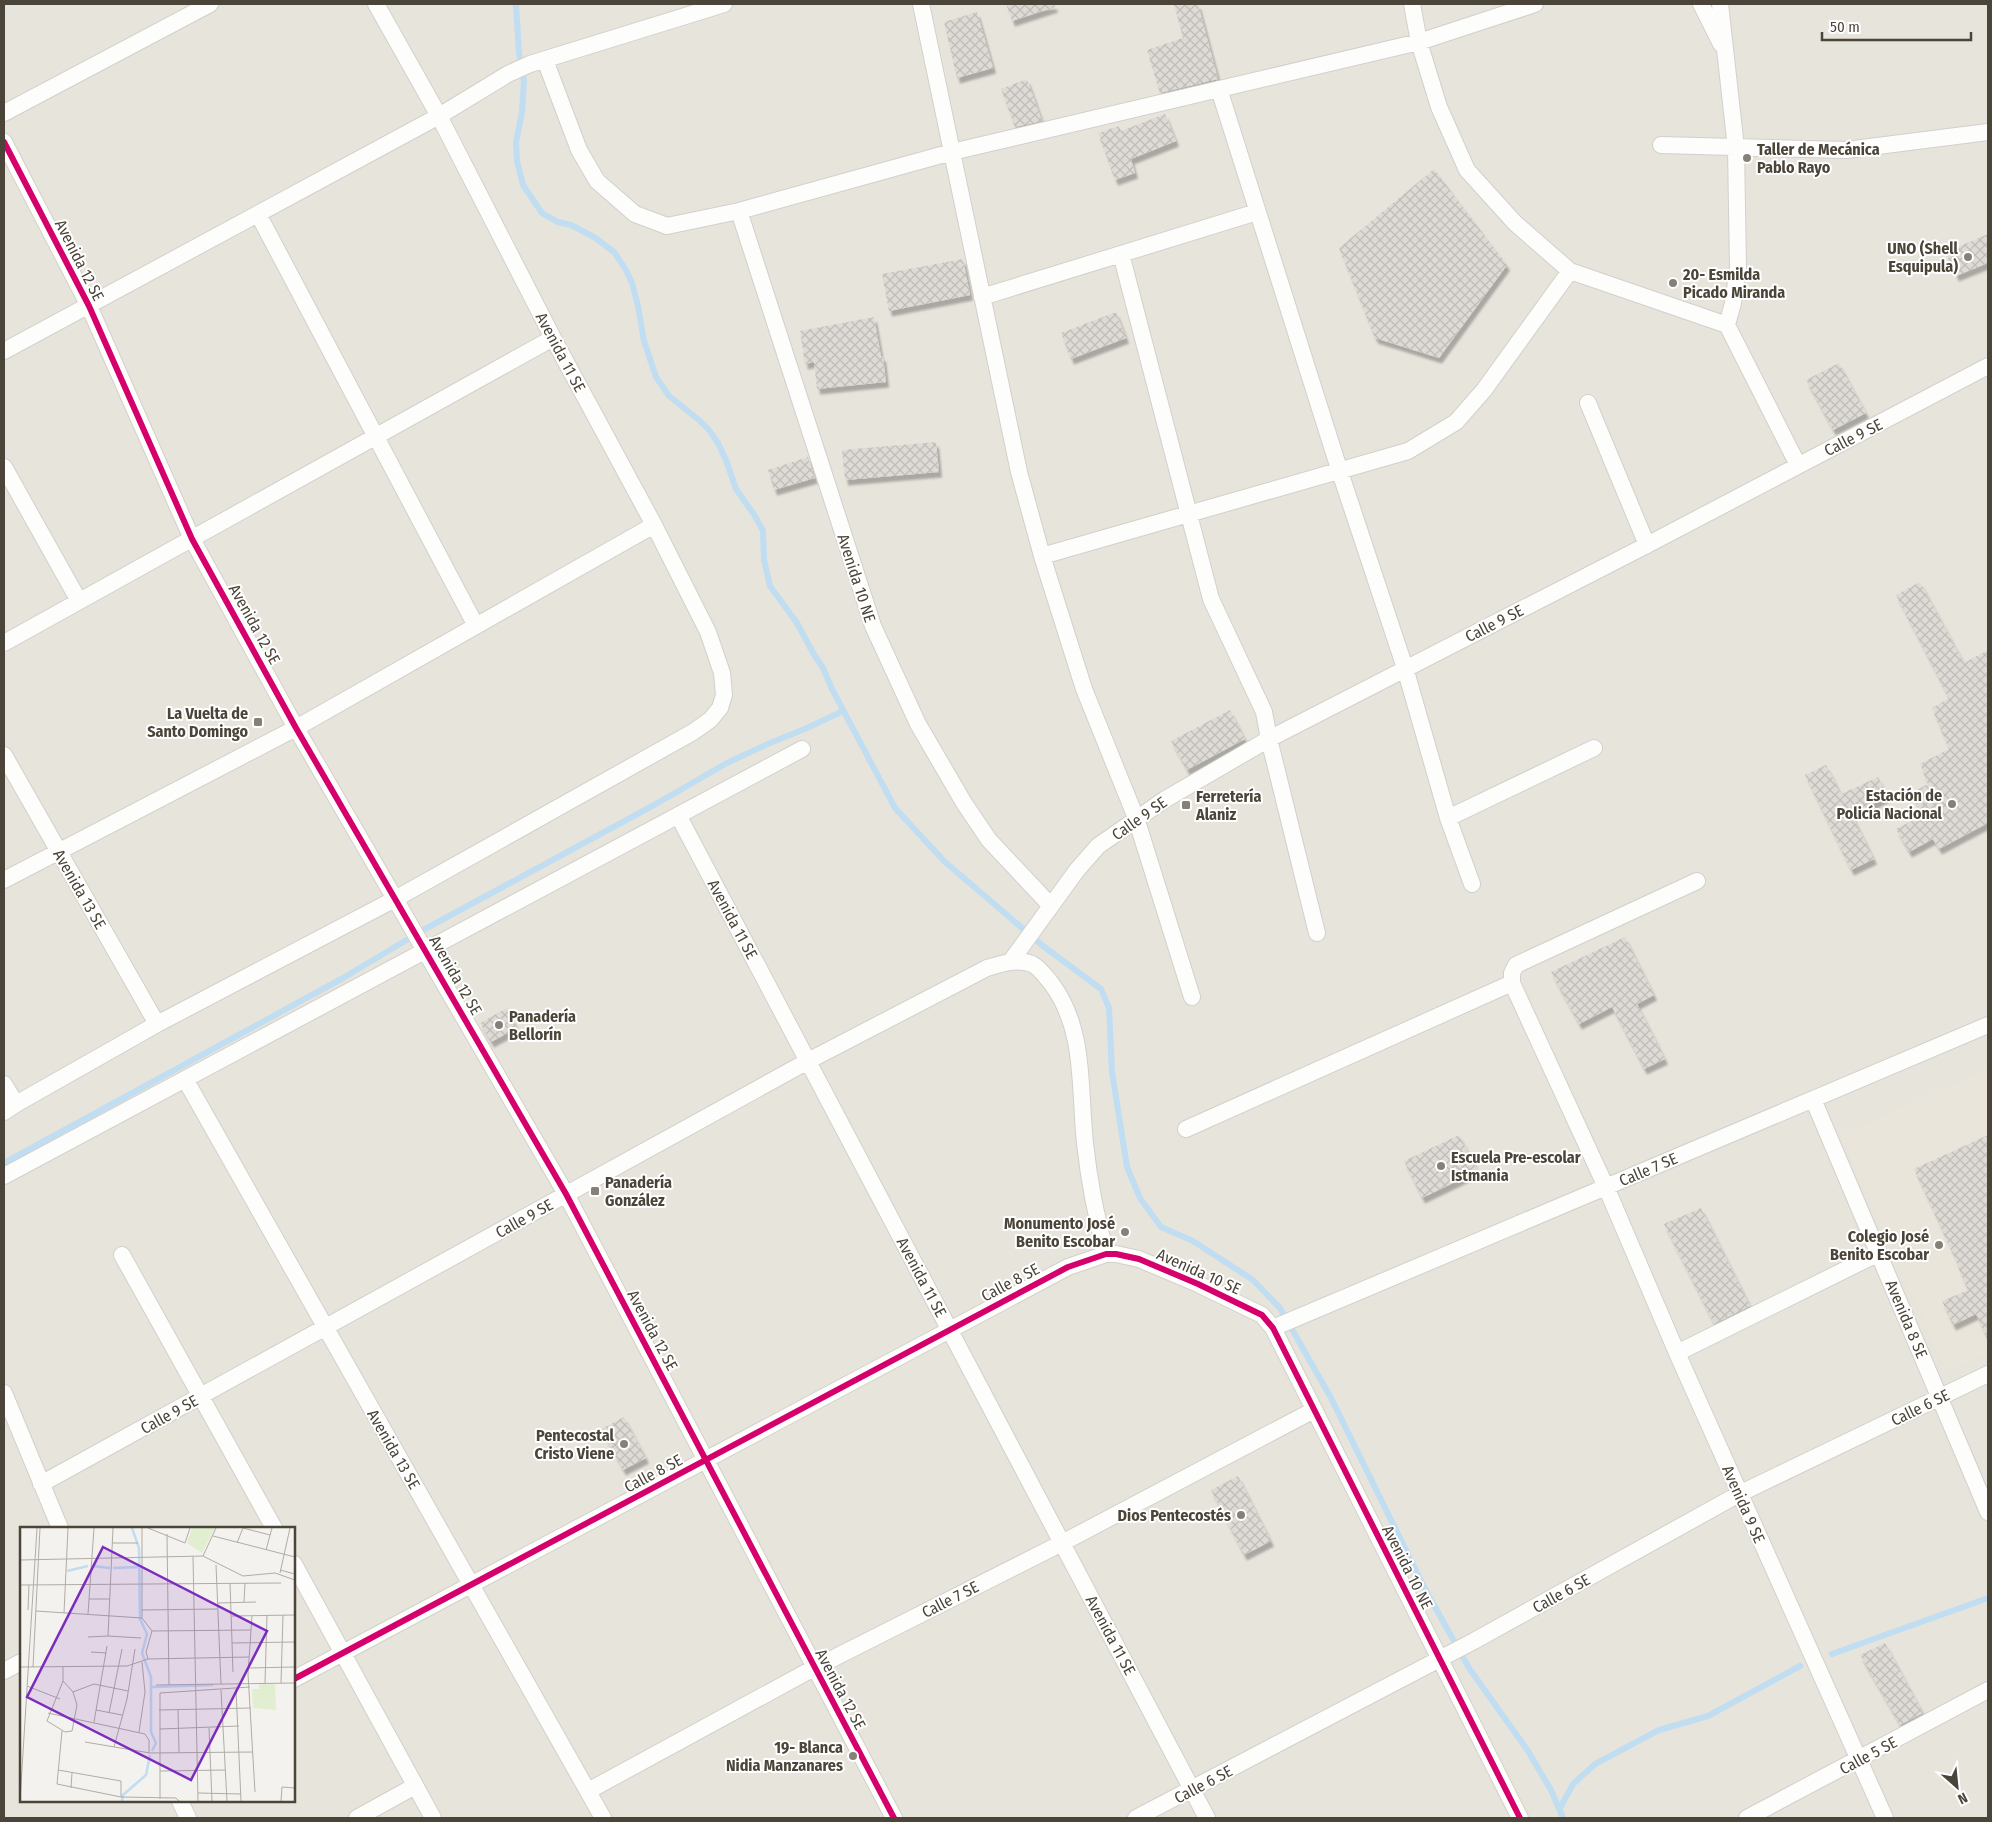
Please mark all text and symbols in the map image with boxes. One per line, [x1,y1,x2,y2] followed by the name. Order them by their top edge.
[1822,10,1971,42] scale bar
[1830,18,1860,36] text: 50 m
[1757,140,1880,177] place label: Taller de Mecánica Pablo Rayo
[1741,152,1753,164] marker: Taller de Mecánica Pablo Rayo
[51,216,108,304] street label: Avenida 12 SE
[1887,239,1959,276] place label: UNO (Shell Esquipula)
[1962,251,1974,263] marker: UNO (Shell Esquipula)
[1682,265,1785,302] place label: 20- Esmilda Picado Miranda
[1667,277,1679,289] marker: 20- Esmilda Picado Miranda
[532,309,589,395] street label: Avenida 11 SE
[1821,415,1885,460] street label: Calle 9 SE
[833,532,880,625] street label: Avenida 10 NE
[225,581,284,668] street label: Avenida 12 SE
[1462,601,1526,646] street label: Calle 9 SE
[147,704,248,741] place label: La Vuelta de Santo Domingo
[252,716,264,728] marker: La Vuelta de Santo Domingo
[1837,786,1943,823] place label: Estación de Policía Nacional
[1195,787,1261,824] place label: Ferretería Alaniz
[1108,793,1170,844] street label: Calle 9 SE
[1946,798,1958,810] marker: Estación de Policía Nacional
[1180,799,1192,811] marker: Ferretería Alaniz
[49,846,110,932] street label: Avenida 13 SE
[704,876,761,962] street label: Avenida 11 SE
[425,932,486,1018] street label: Avenida 12 SE
[509,1007,576,1044] place label: Panadería Bellorín
[493,1019,505,1031] marker: Panadería Bellorín
[1451,1148,1581,1185] place label: Escuela Pre-escolar Istmania
[1616,1149,1680,1190] street label: Calle 7 SE
[1435,1160,1447,1172] marker: Escuela Pre-escolar Istmania
[605,1173,672,1210] place label: Panadería González
[589,1185,601,1197] marker: Panadería González
[492,1195,556,1242] street label: Calle 9 SE
[1004,1214,1115,1251] place label: Monumento José Benito Escobar
[1119,1226,1131,1238] marker: Monumento José Benito Escobar
[1830,1227,1929,1264] place label: Colegio José Benito Escobar
[893,1234,950,1320] street label: Avenida 11 SE
[1933,1239,1945,1251] marker: Colegio José Benito Escobar
[1154,1245,1244,1298] street label: Avenida 10 SE
[978,1259,1042,1306] street label: Calle 8 SE
[1882,1277,1932,1361] street label: Avenida 8 SE
[623,1287,682,1374] street label: Avenida 12 SE
[1888,1385,1953,1430] street label: Calle 6 SE
[137,1391,201,1438] street label: Calle 9 SE
[363,1406,424,1492] street label: Avenida 13 SE
[534,1426,615,1463] place label: Pentecostal Cristo Viene
[618,1438,630,1450] marker: Pentecostal Cristo Viene
[621,1450,685,1497] street label: Calle 8 SE
[1718,1462,1769,1546] street label: Avenida 9 SE
[1118,1506,1231,1525] place label: Dios Pentecostés
[1235,1509,1247,1521] marker: Dios Pentecostés
[1378,1522,1437,1612] street label: Avenida 10 NE
[20,1527,295,1802] inset map
[1529,1570,1593,1617] street label: Calle 6 SE
[919,1577,982,1622] street label: Calle 7 SE
[1082,1592,1139,1678] street label: Avenida 11 SE
[811,1646,870,1733] street label: Avenida 12 SE
[1836,1732,1900,1778] street label: Calle 5 SE
[726,1738,843,1775] place label: 19- Blanca Nidia Manzanares
[847,1750,859,1762] marker: 19- Blanca Nidia Manzanares
[1171,1761,1235,1808] street label: Calle 6 SE
[1932,1762,1982,1812] north arrow
[1955,1789,1970,1808] text: N

